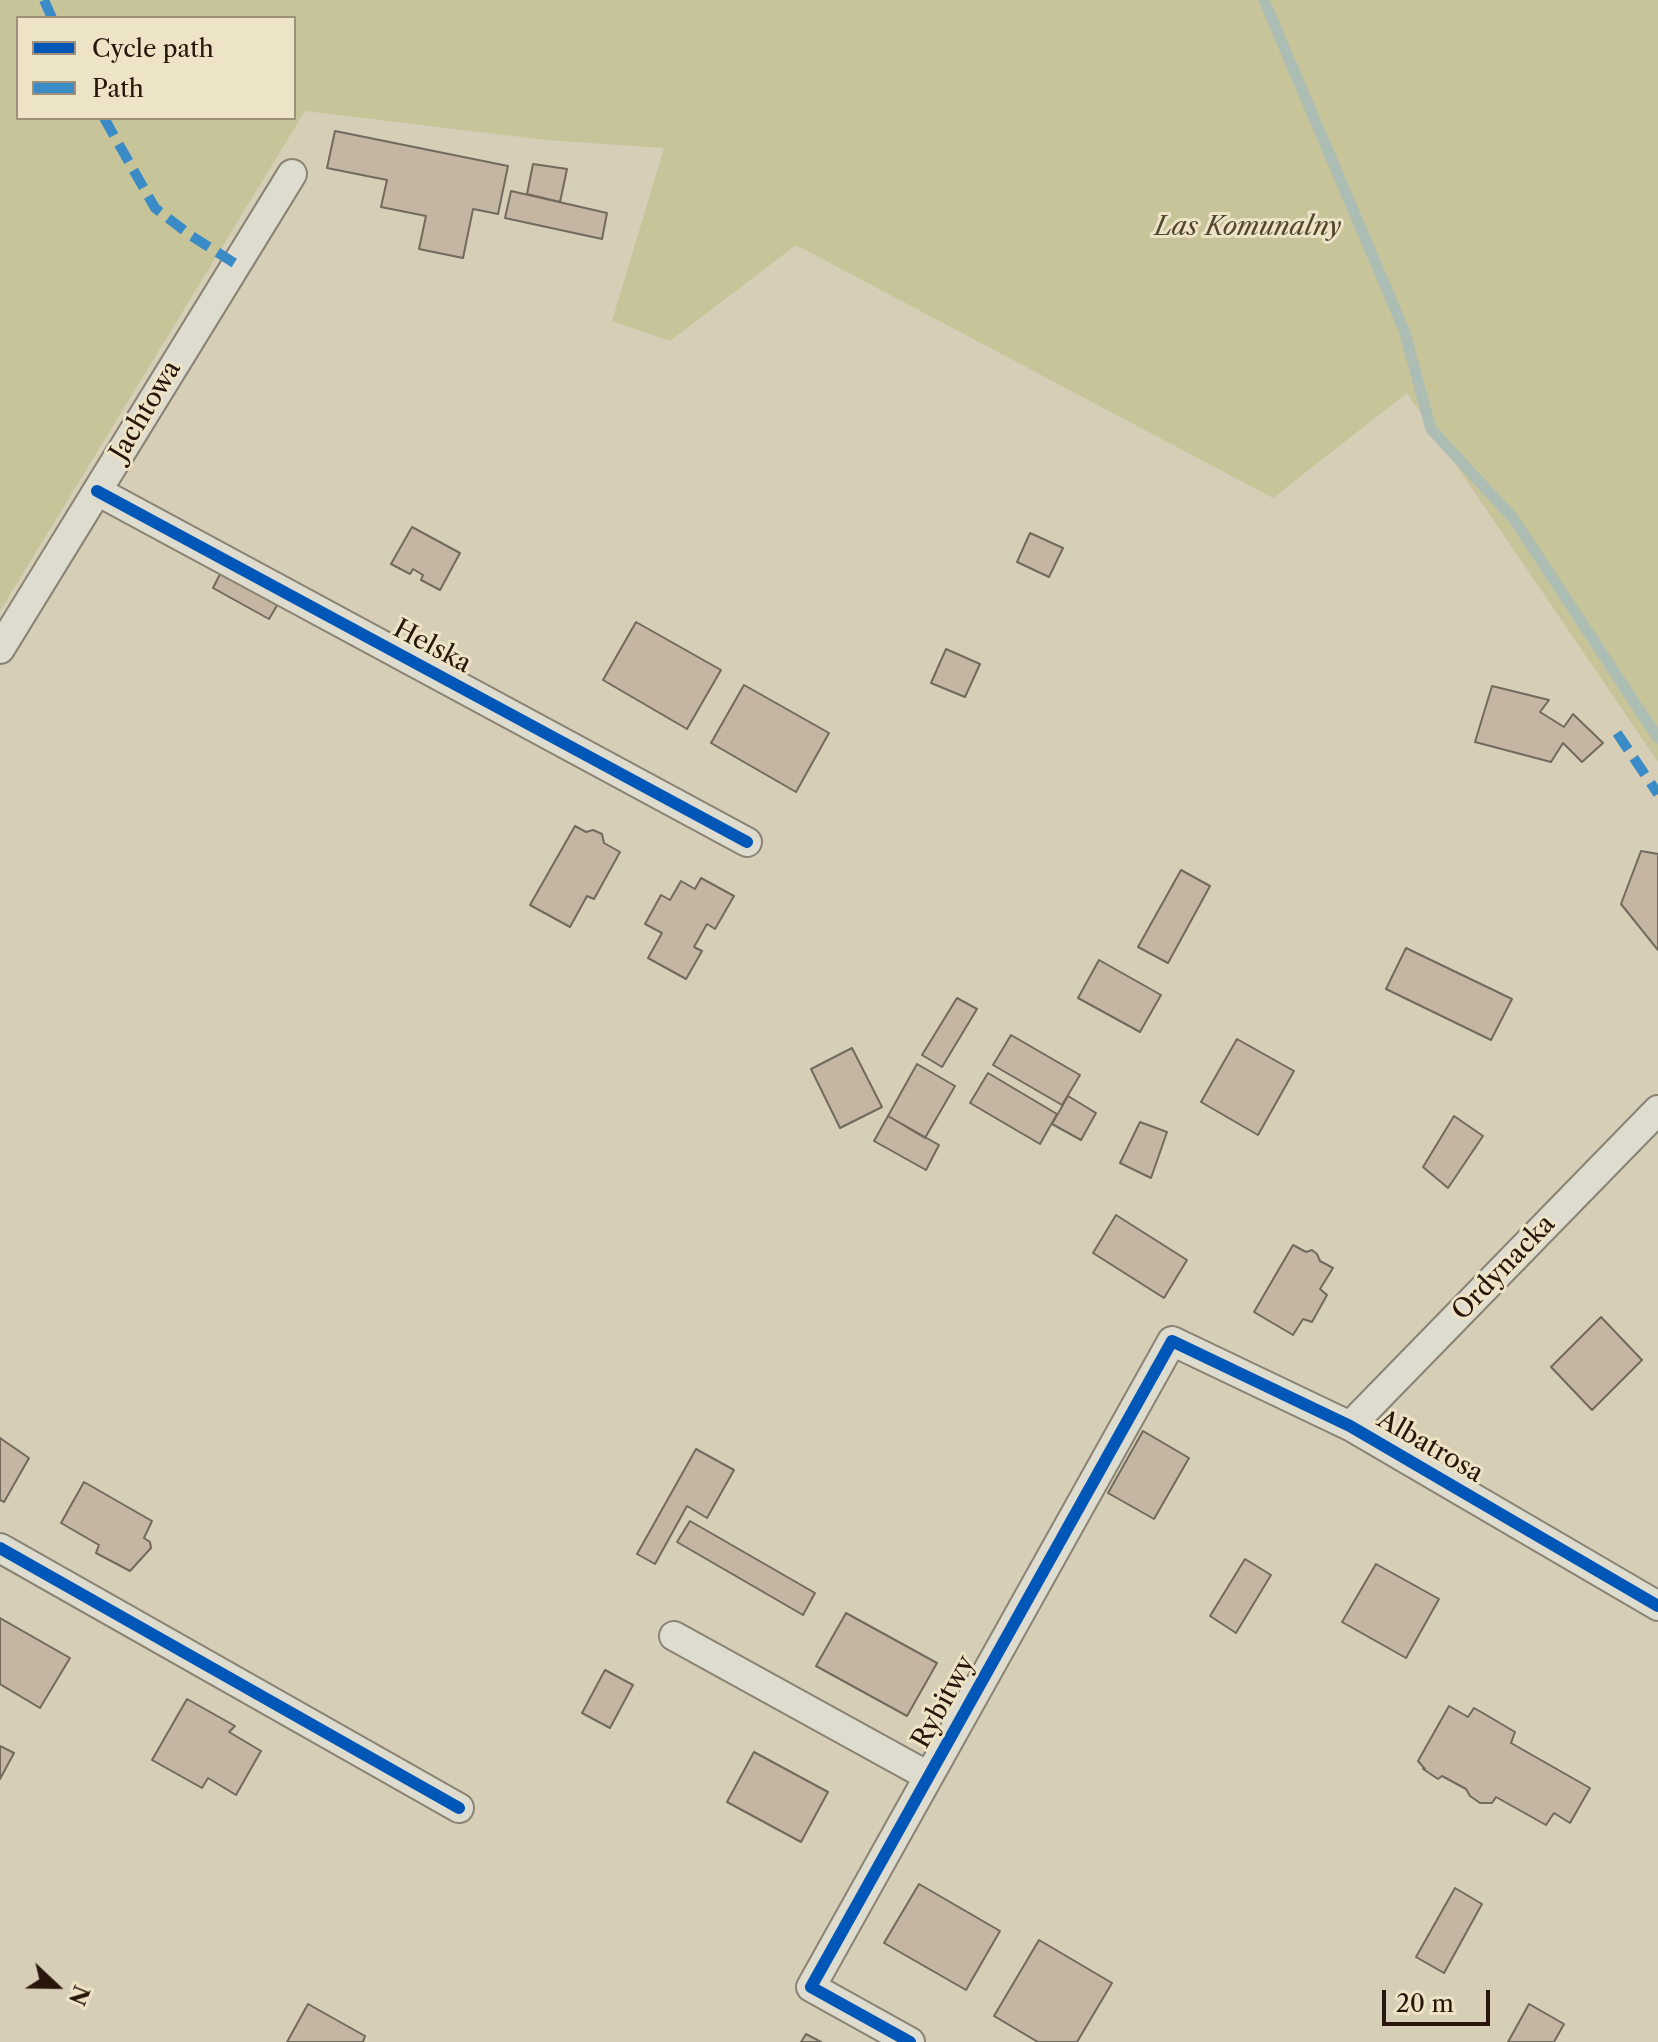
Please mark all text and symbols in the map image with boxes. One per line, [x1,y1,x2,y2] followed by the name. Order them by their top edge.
[16,16,296,120] legend
[92,34,214,63] text: Cycle path
[92,74,144,103] text: Path
[1154,211,1342,243] park label: Las Komunalny
[104,355,188,467] street label: Jachtowa
[388,614,476,680] street label: Helska
[1446,1209,1562,1327] street label: Ordynacka
[1371,1404,1489,1490] street label: Albatrosa
[906,1650,982,1754] street label: Rybitwy
[16,1946,96,2026] north arrow
[1386,1974,1494,2024] scale bar
[63,1981,95,2009] text: N
[1396,1989,1454,2018] text: 20 m

